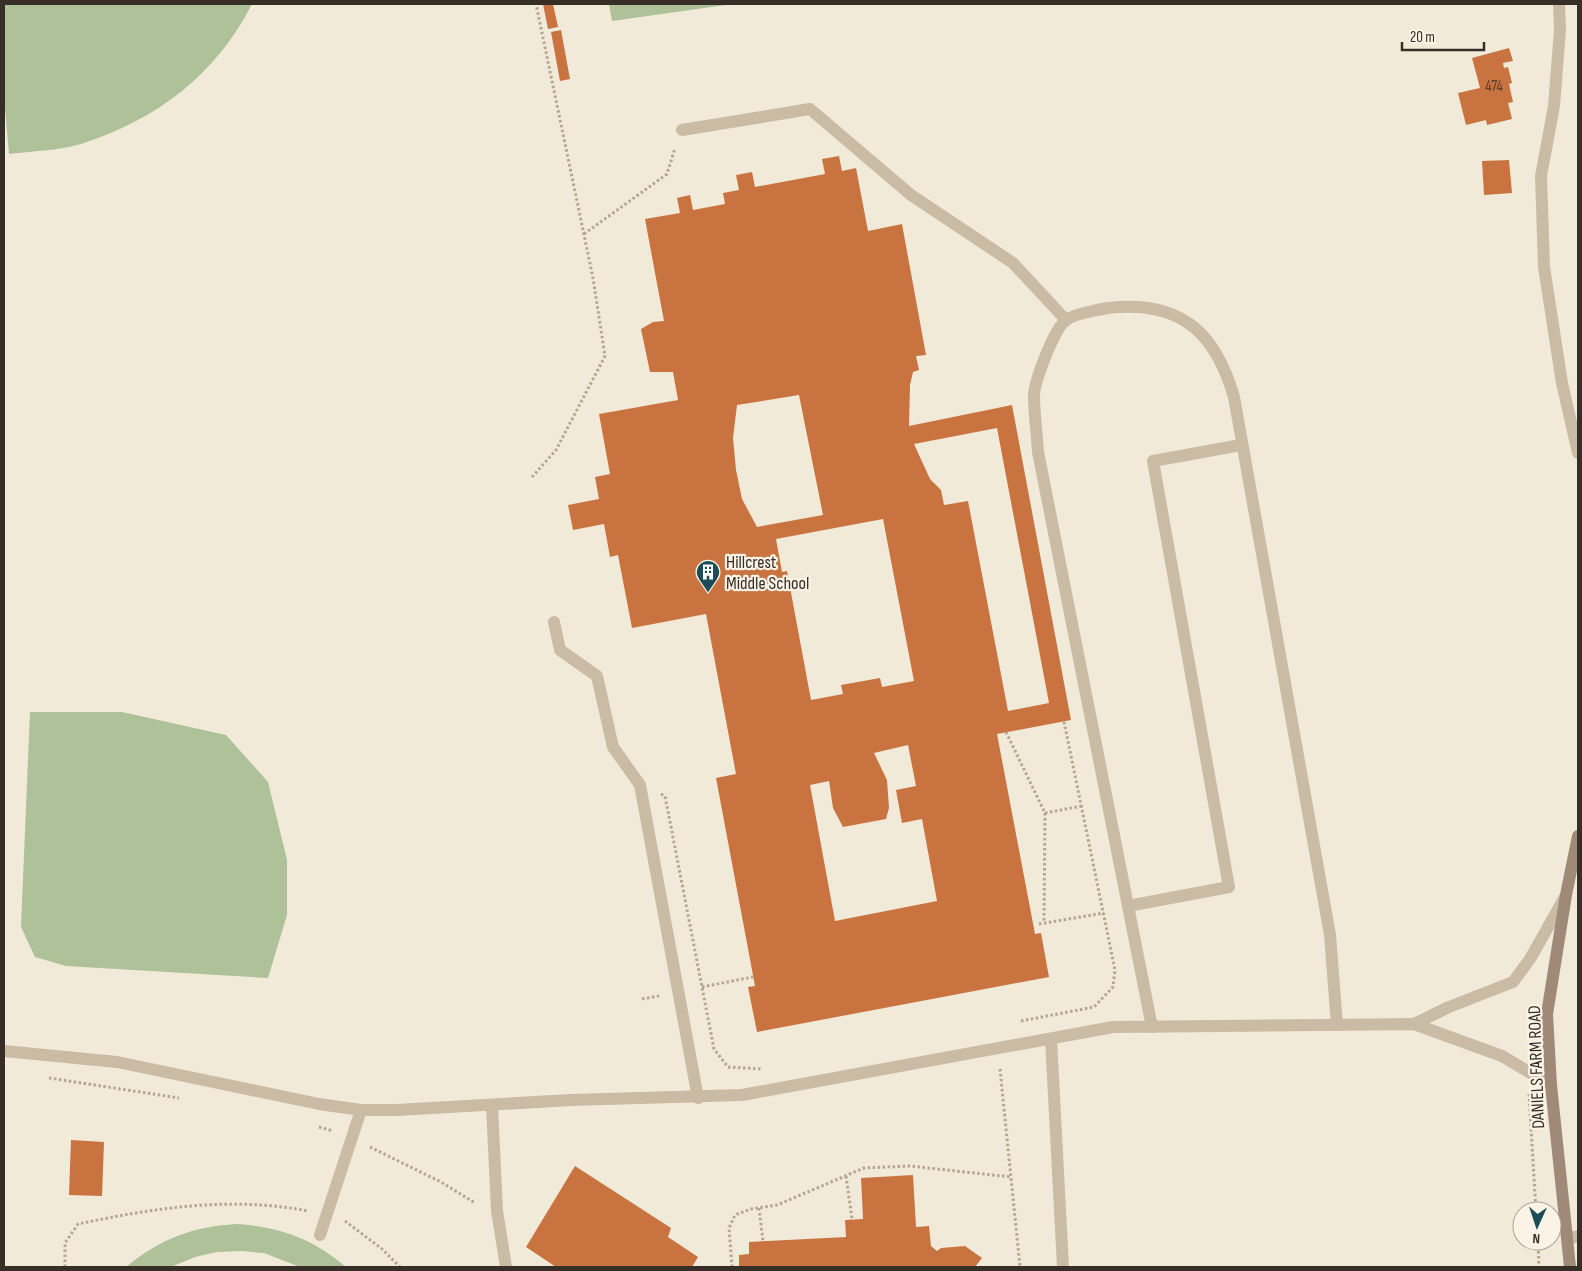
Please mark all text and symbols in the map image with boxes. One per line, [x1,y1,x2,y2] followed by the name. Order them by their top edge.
[1402,20,1484,52] scale bar
[1410,28,1435,47] text: 20 m
[1485,77,1503,96] house number: 474
[726,552,809,594] place label: Hillcrest Middle School
[695,559,721,593] building icon: Hillcrest Middle School
[1524,1005,1549,1129] street label: DANIELS FARM ROAD
[1512,1201,1562,1251] north arrow
[1532,1230,1541,1247] text: N

